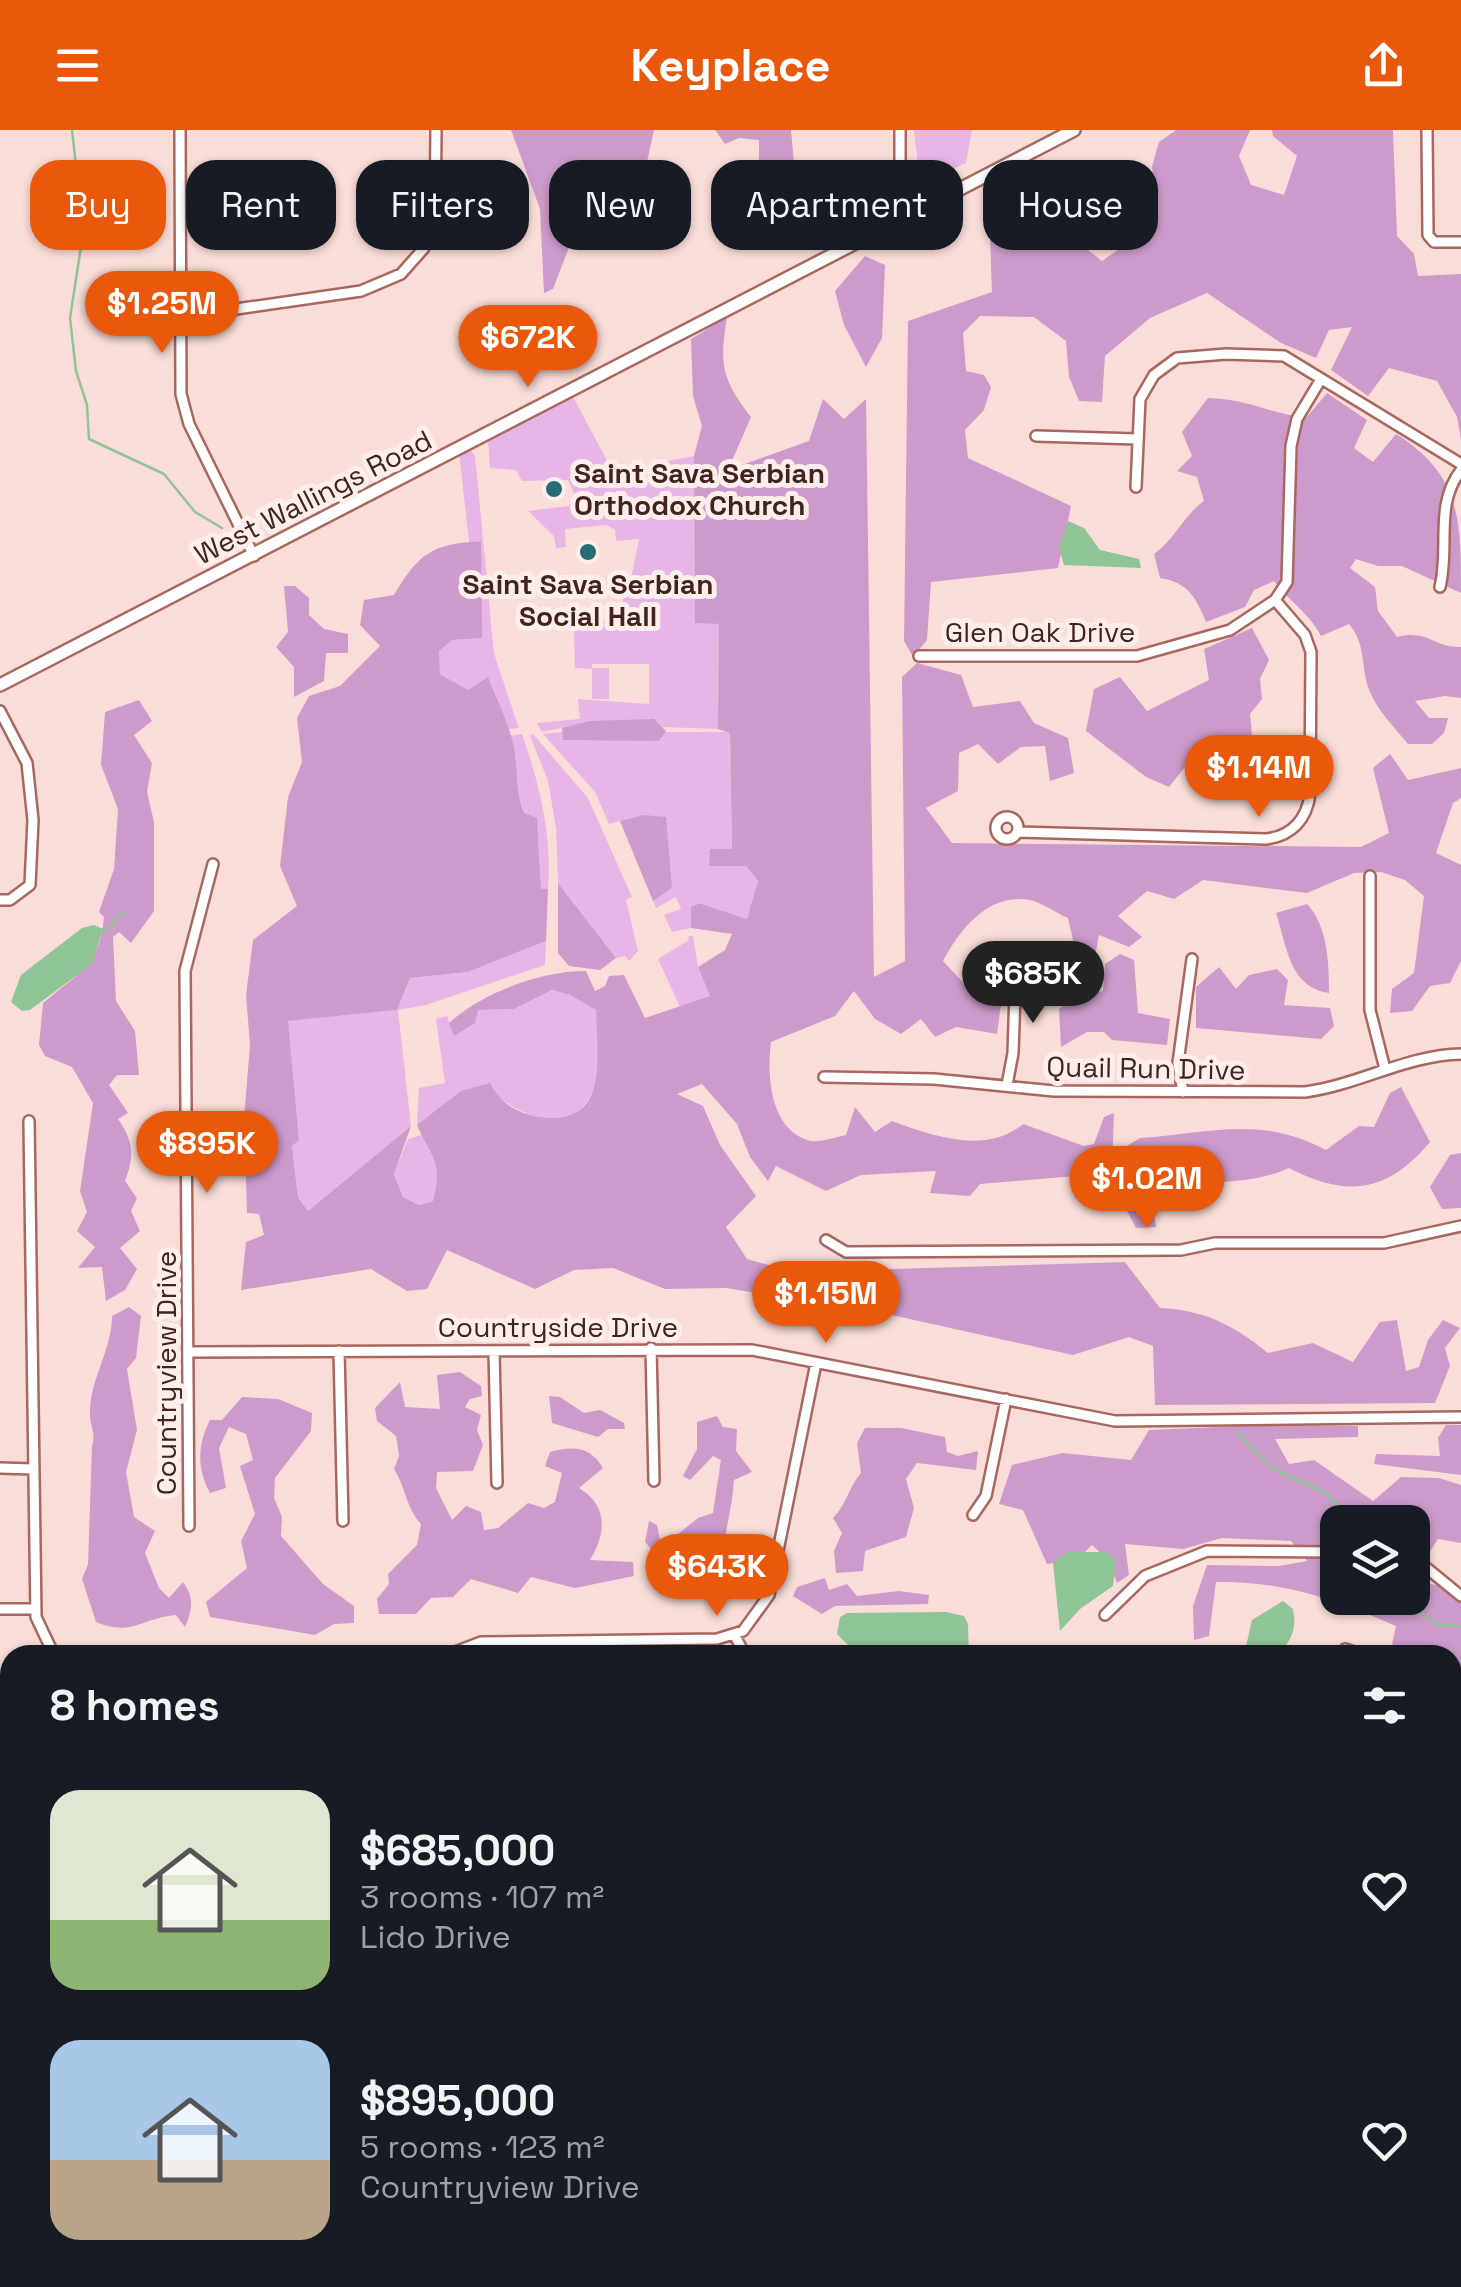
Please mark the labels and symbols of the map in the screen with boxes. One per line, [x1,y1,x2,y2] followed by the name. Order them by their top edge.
[81,271,243,356] pin: $1.25M
[458,305,598,390] pin: $672K
[188,422,438,572] street label: West Wallings Road
[574,455,825,523] place label: Saint Sava Serbian Orthodox Church
[543,478,565,500] marker: Saint Sava Serbian Orthodox Church
[577,541,599,563] marker: Saint Sava Serbian Social Hall
[463,566,713,634] place label: Saint Sava Serbian Social Hall
[945,614,1135,650] street label: Glen Oak Drive
[1178,735,1340,820] pin: $1.14M
[963,941,1103,1026] pin: $685K
[1046,1048,1246,1088] street label: Quail Run Drive
[137,1111,277,1196] pin: $895K
[1066,1146,1228,1231] pin: $1.02M
[148,1251,184,1495] street label: Countryview Drive
[745,1261,907,1346] pin: $1.15M
[438,1309,678,1345] street label: Countryside Drive
[647,1534,787,1619] pin: $643K

